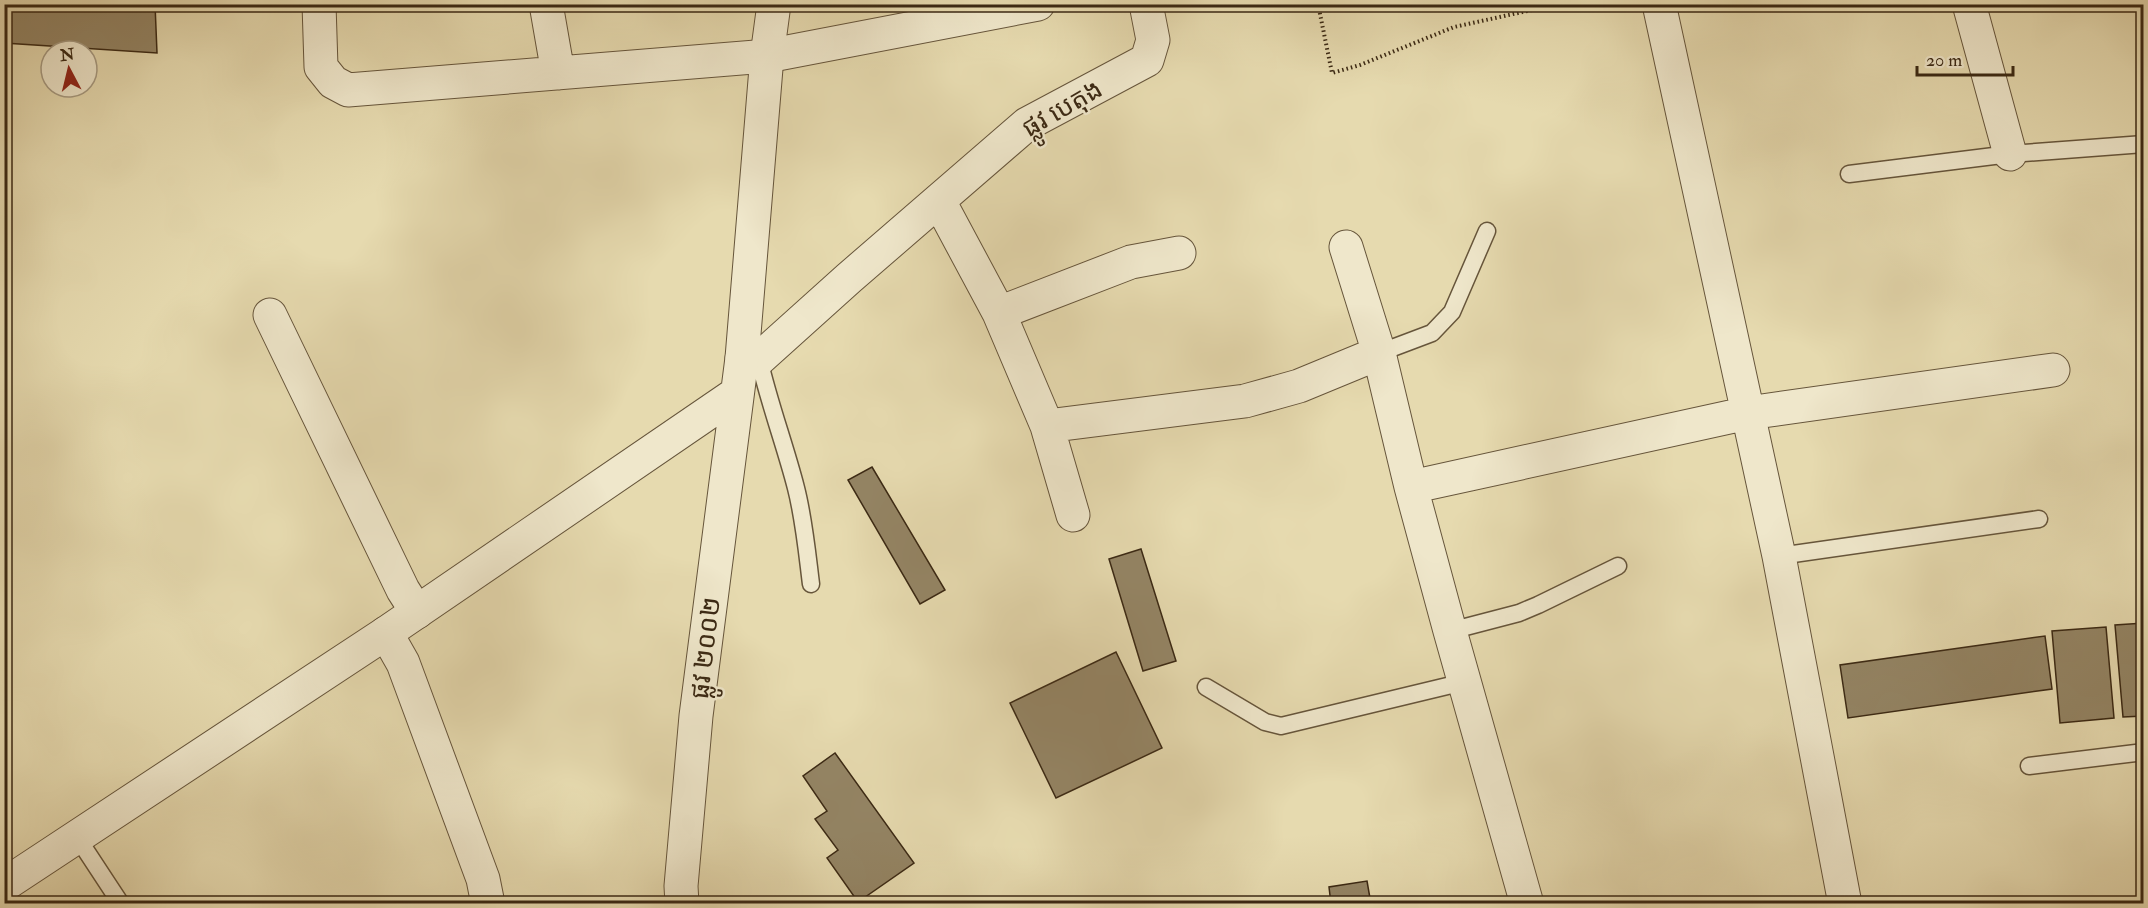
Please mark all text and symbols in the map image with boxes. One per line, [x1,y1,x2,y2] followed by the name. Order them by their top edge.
[39,39,99,99] north arrow
[1917,39,2013,77] scale bar
[58,44,76,66] text: N
[1926,49,1962,72] text: 20 m
[1017,73,1112,150] street label: ផ្លូវ បេតុង
[684,595,735,702] street label: ផ្លូវ ២០០២

